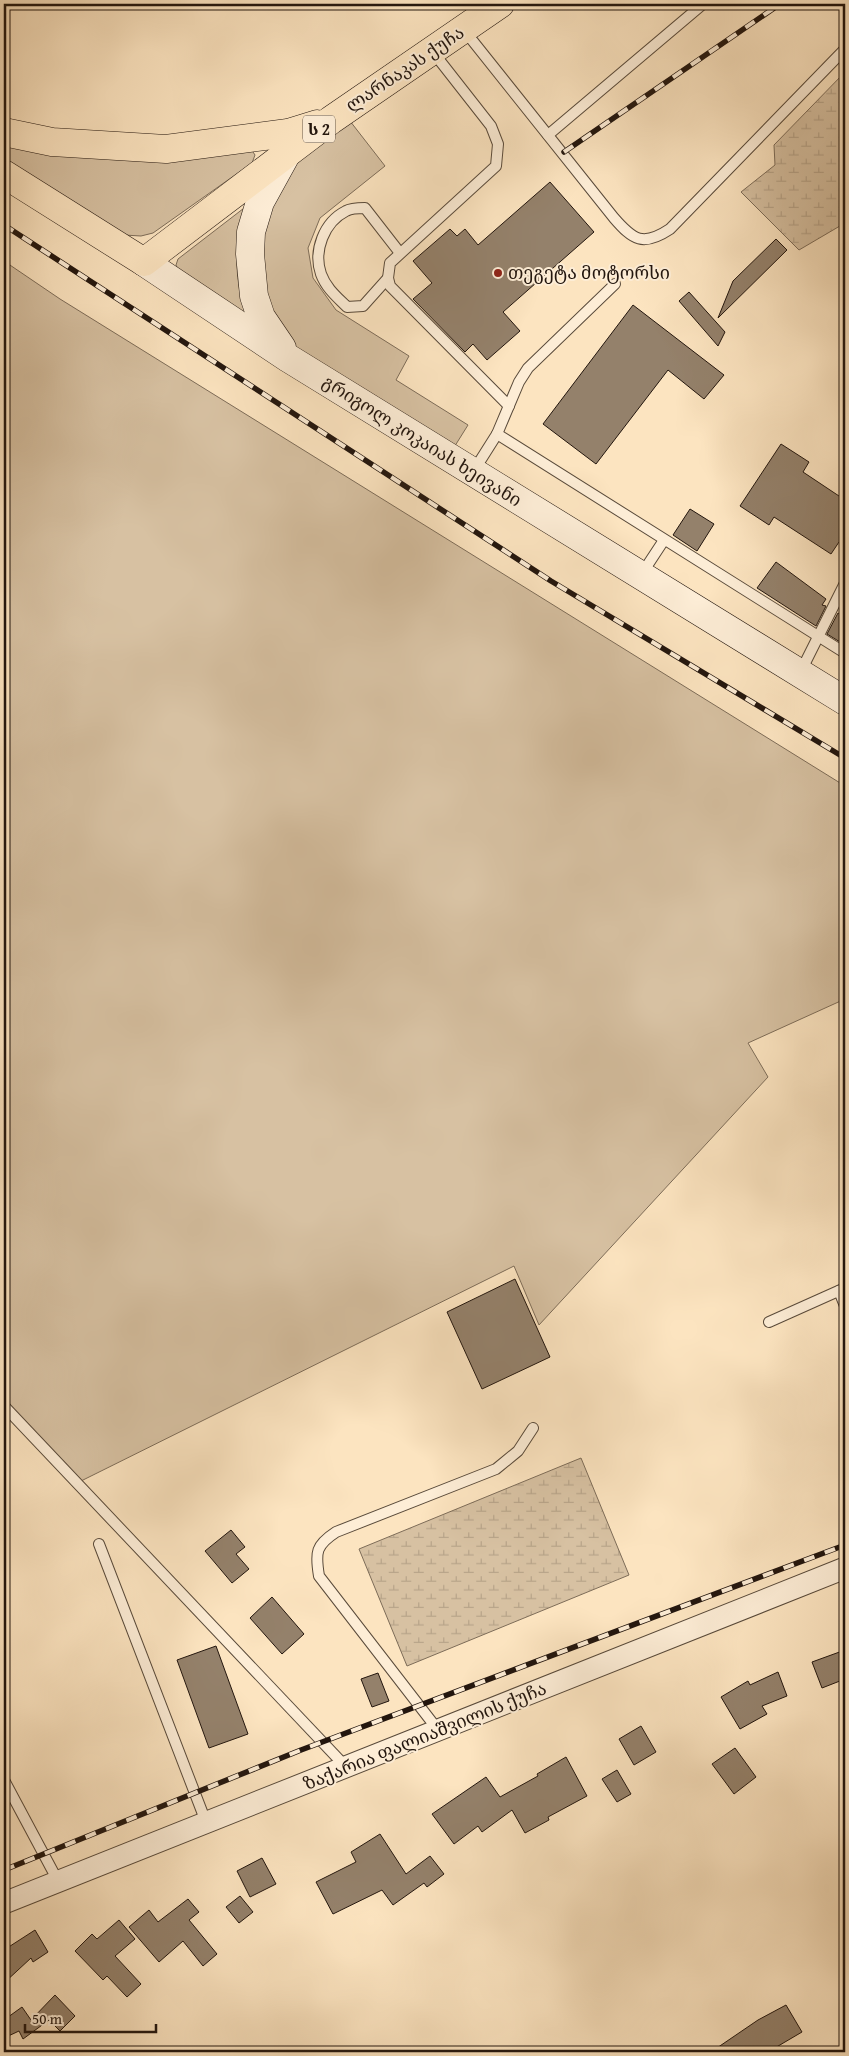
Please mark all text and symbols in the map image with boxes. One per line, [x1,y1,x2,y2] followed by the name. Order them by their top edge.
[340,19,470,118] street label: ლარნაკას ქუჩა
[303,116,335,142] road number: ს 2
[508,259,670,286] place label: თეგეტა მოტორსი
[492,267,504,279] marker: თეგეტა მოტორსი
[317,368,527,513] street label: გრიგოლ კოკაიას ხეივანი
[299,1674,550,1797] street label: ზაქარია ფალიაშვილის ქუჩა
[25,2001,156,2033] scale bar
[32,2008,63,2029] text: 50 m

